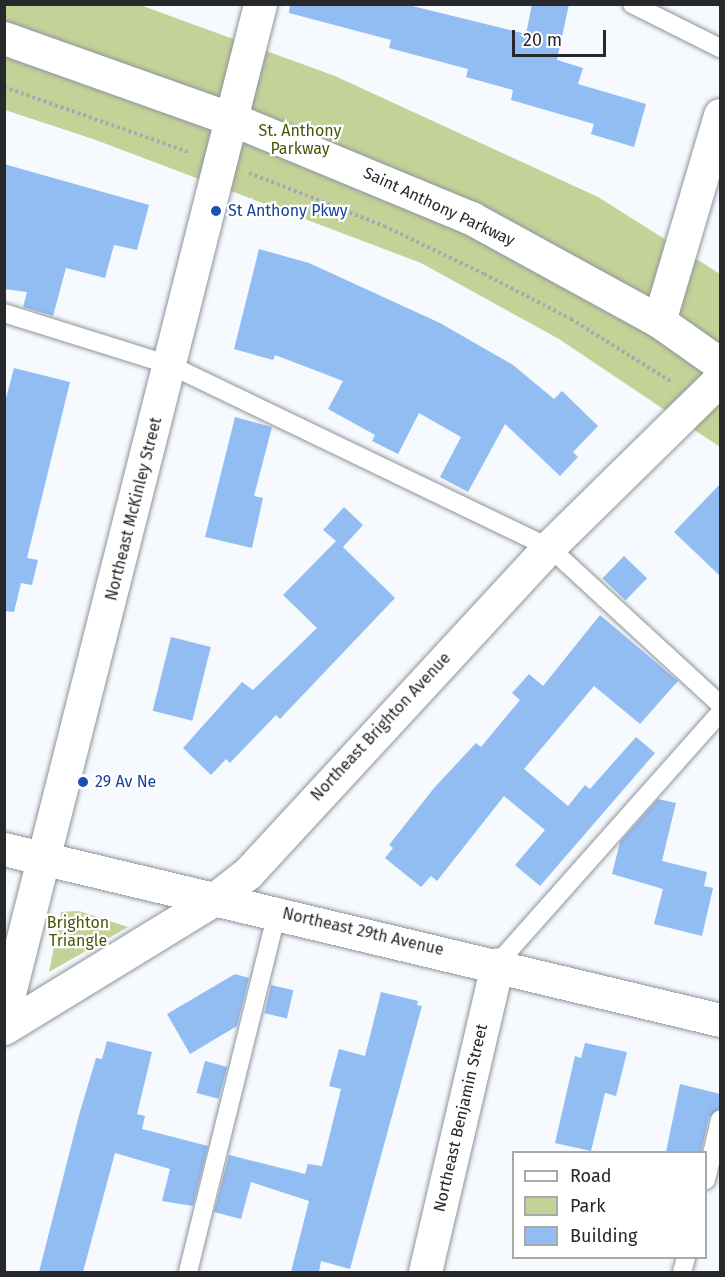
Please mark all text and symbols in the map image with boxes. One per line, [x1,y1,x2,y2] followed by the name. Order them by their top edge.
[515,18,610,56] scale bar
[523,29,562,51] text: 20 m
[259,121,341,159] park label: St. Anthony Parkway
[360,163,518,251] street label: Saint Anthony Parkway
[228,201,348,221] place label: St Anthony Pkwy
[209,204,223,218] marker: St Anthony Pkwy
[102,415,166,603] street label: Northeast McKinley Street
[307,649,455,805] street label: Northeast Brighton Avenue
[95,772,156,792] place label: 29 Av Ne
[76,775,90,789] marker: 29 Av Ne
[281,904,445,960] street label: Northeast 29th Avenue
[47,913,109,951] park label: Brighton Triangle
[430,1022,492,1214] street label: Northeast Benjamin Street
[512,1151,707,1259] legend
[570,1165,612,1187] text: Road
[570,1195,605,1217] text: Park
[570,1225,637,1247] text: Building

